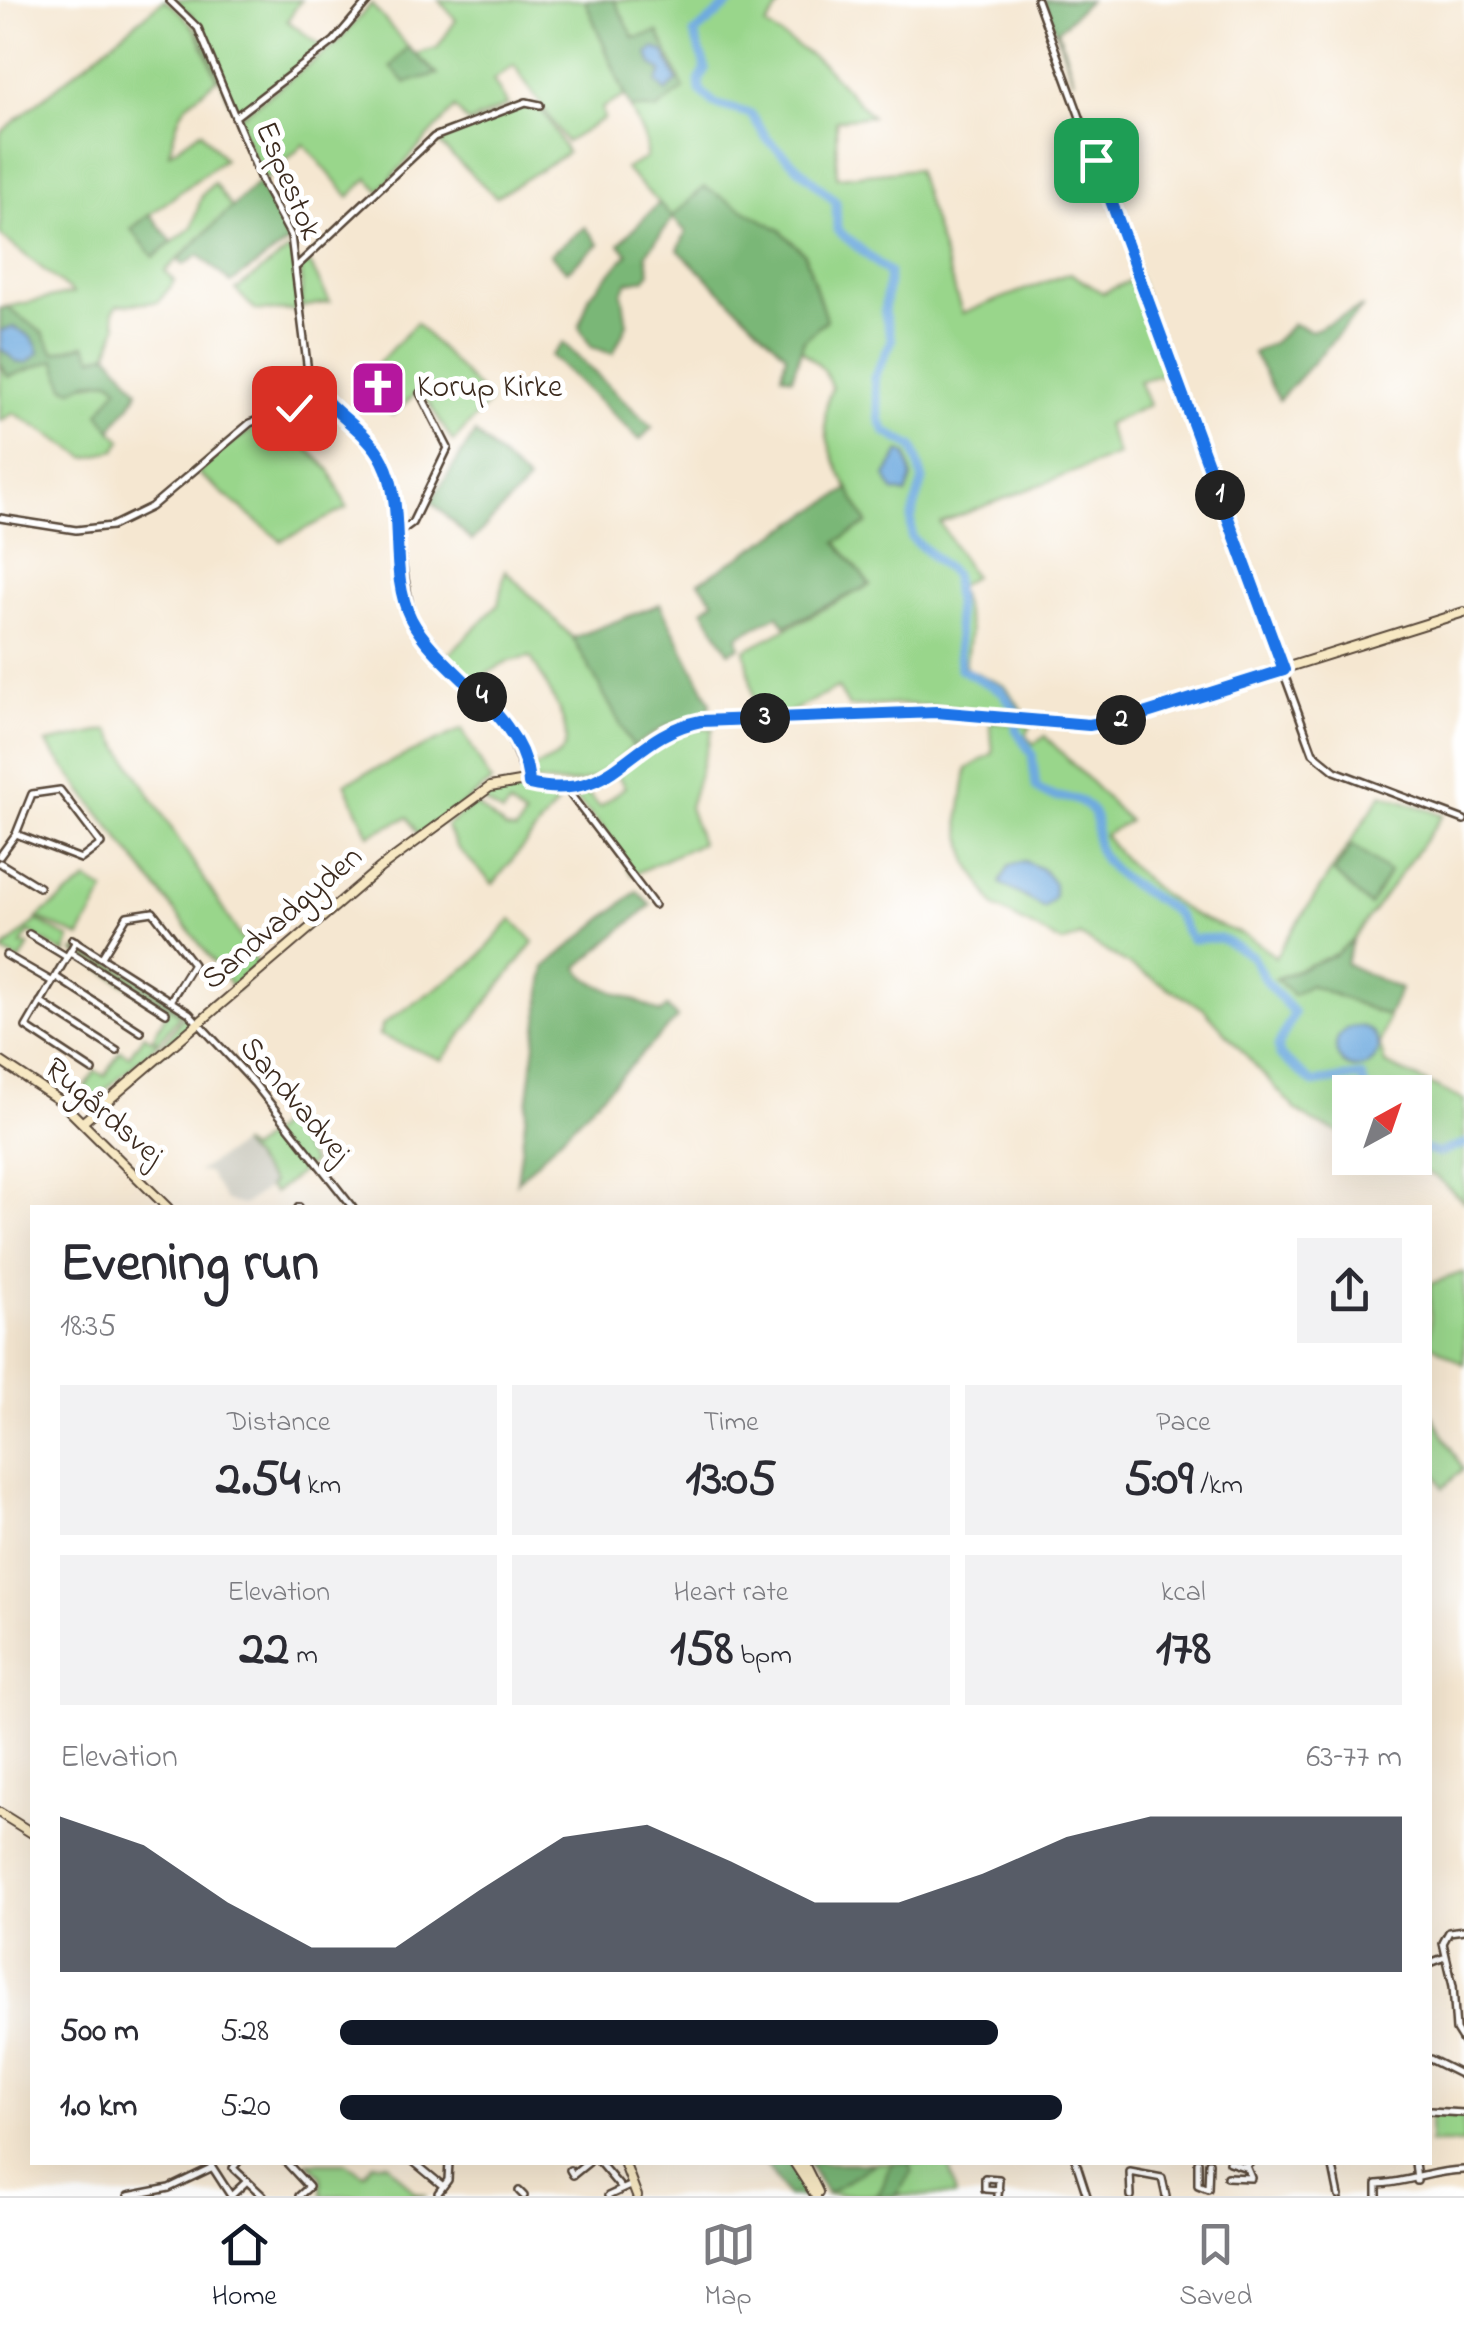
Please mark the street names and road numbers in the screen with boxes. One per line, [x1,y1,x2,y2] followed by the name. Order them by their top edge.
[241,115,333,248] street label: Espestok
[192,836,374,1002] street label: Sandvadgyden
[227,1027,362,1175] street label: Sandvadvej
[33,1047,174,1179] street label: Rugårdsvej

